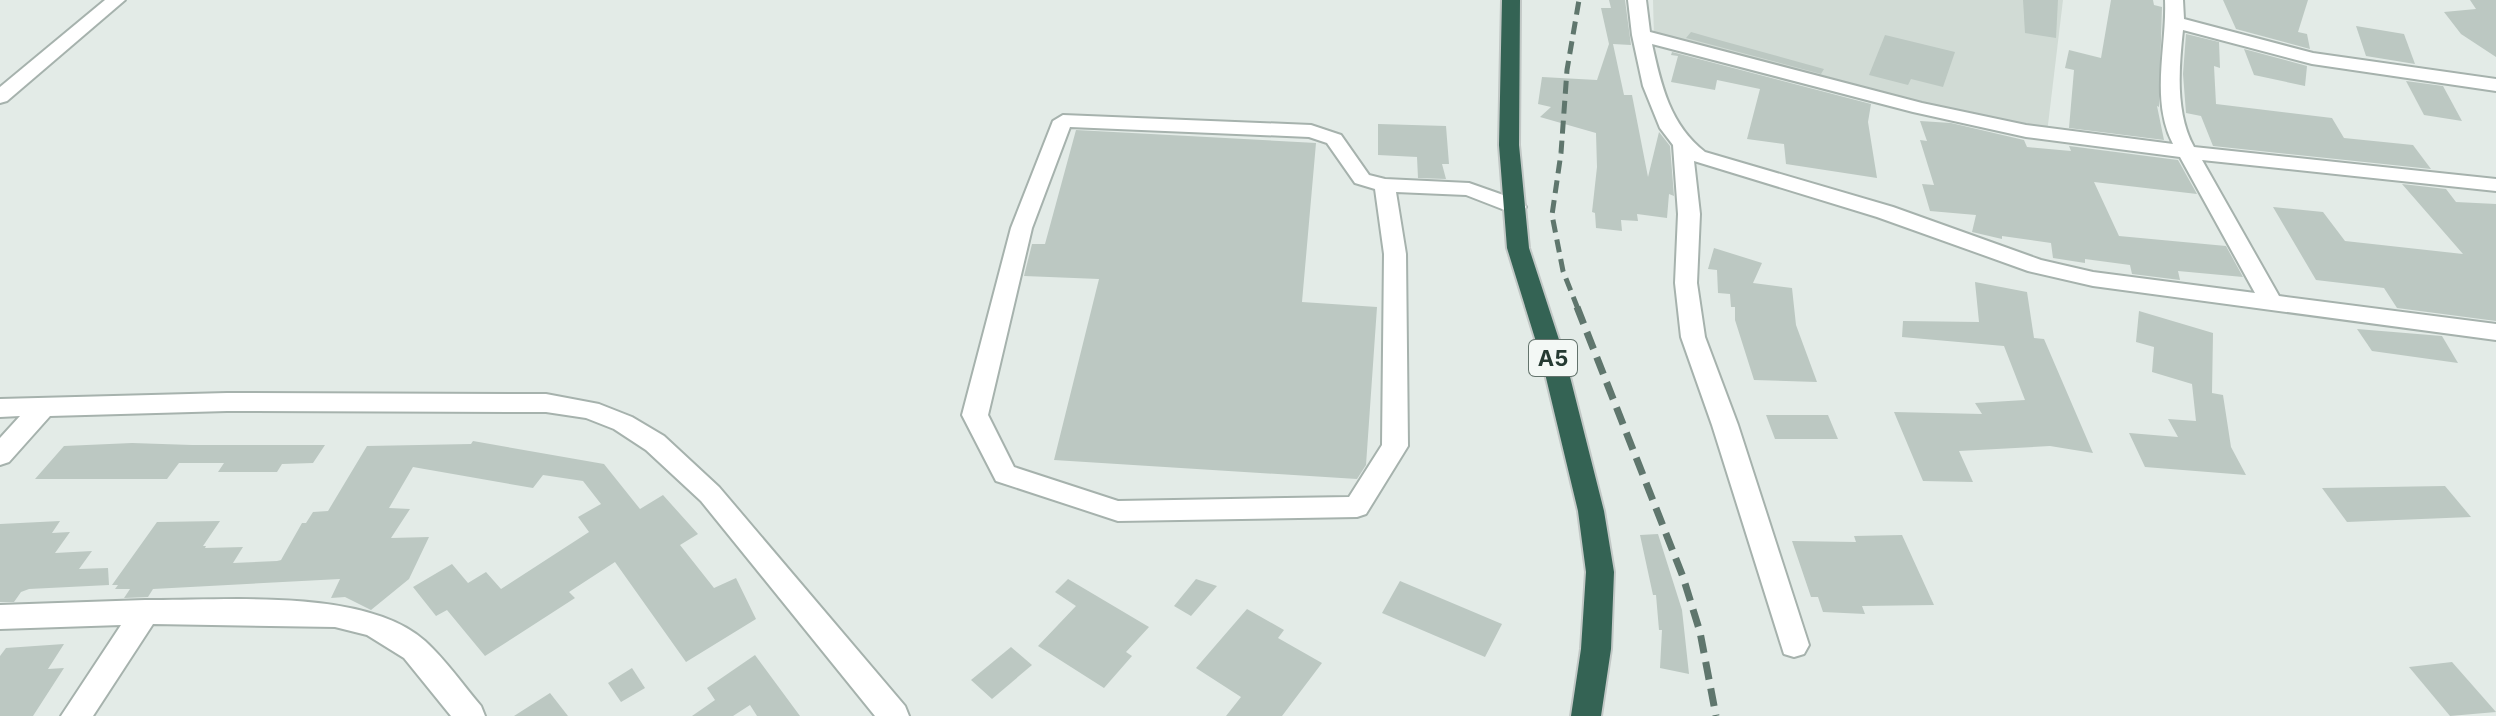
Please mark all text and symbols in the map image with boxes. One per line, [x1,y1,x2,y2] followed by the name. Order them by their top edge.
[1529,340,1577,376] road number: A5

